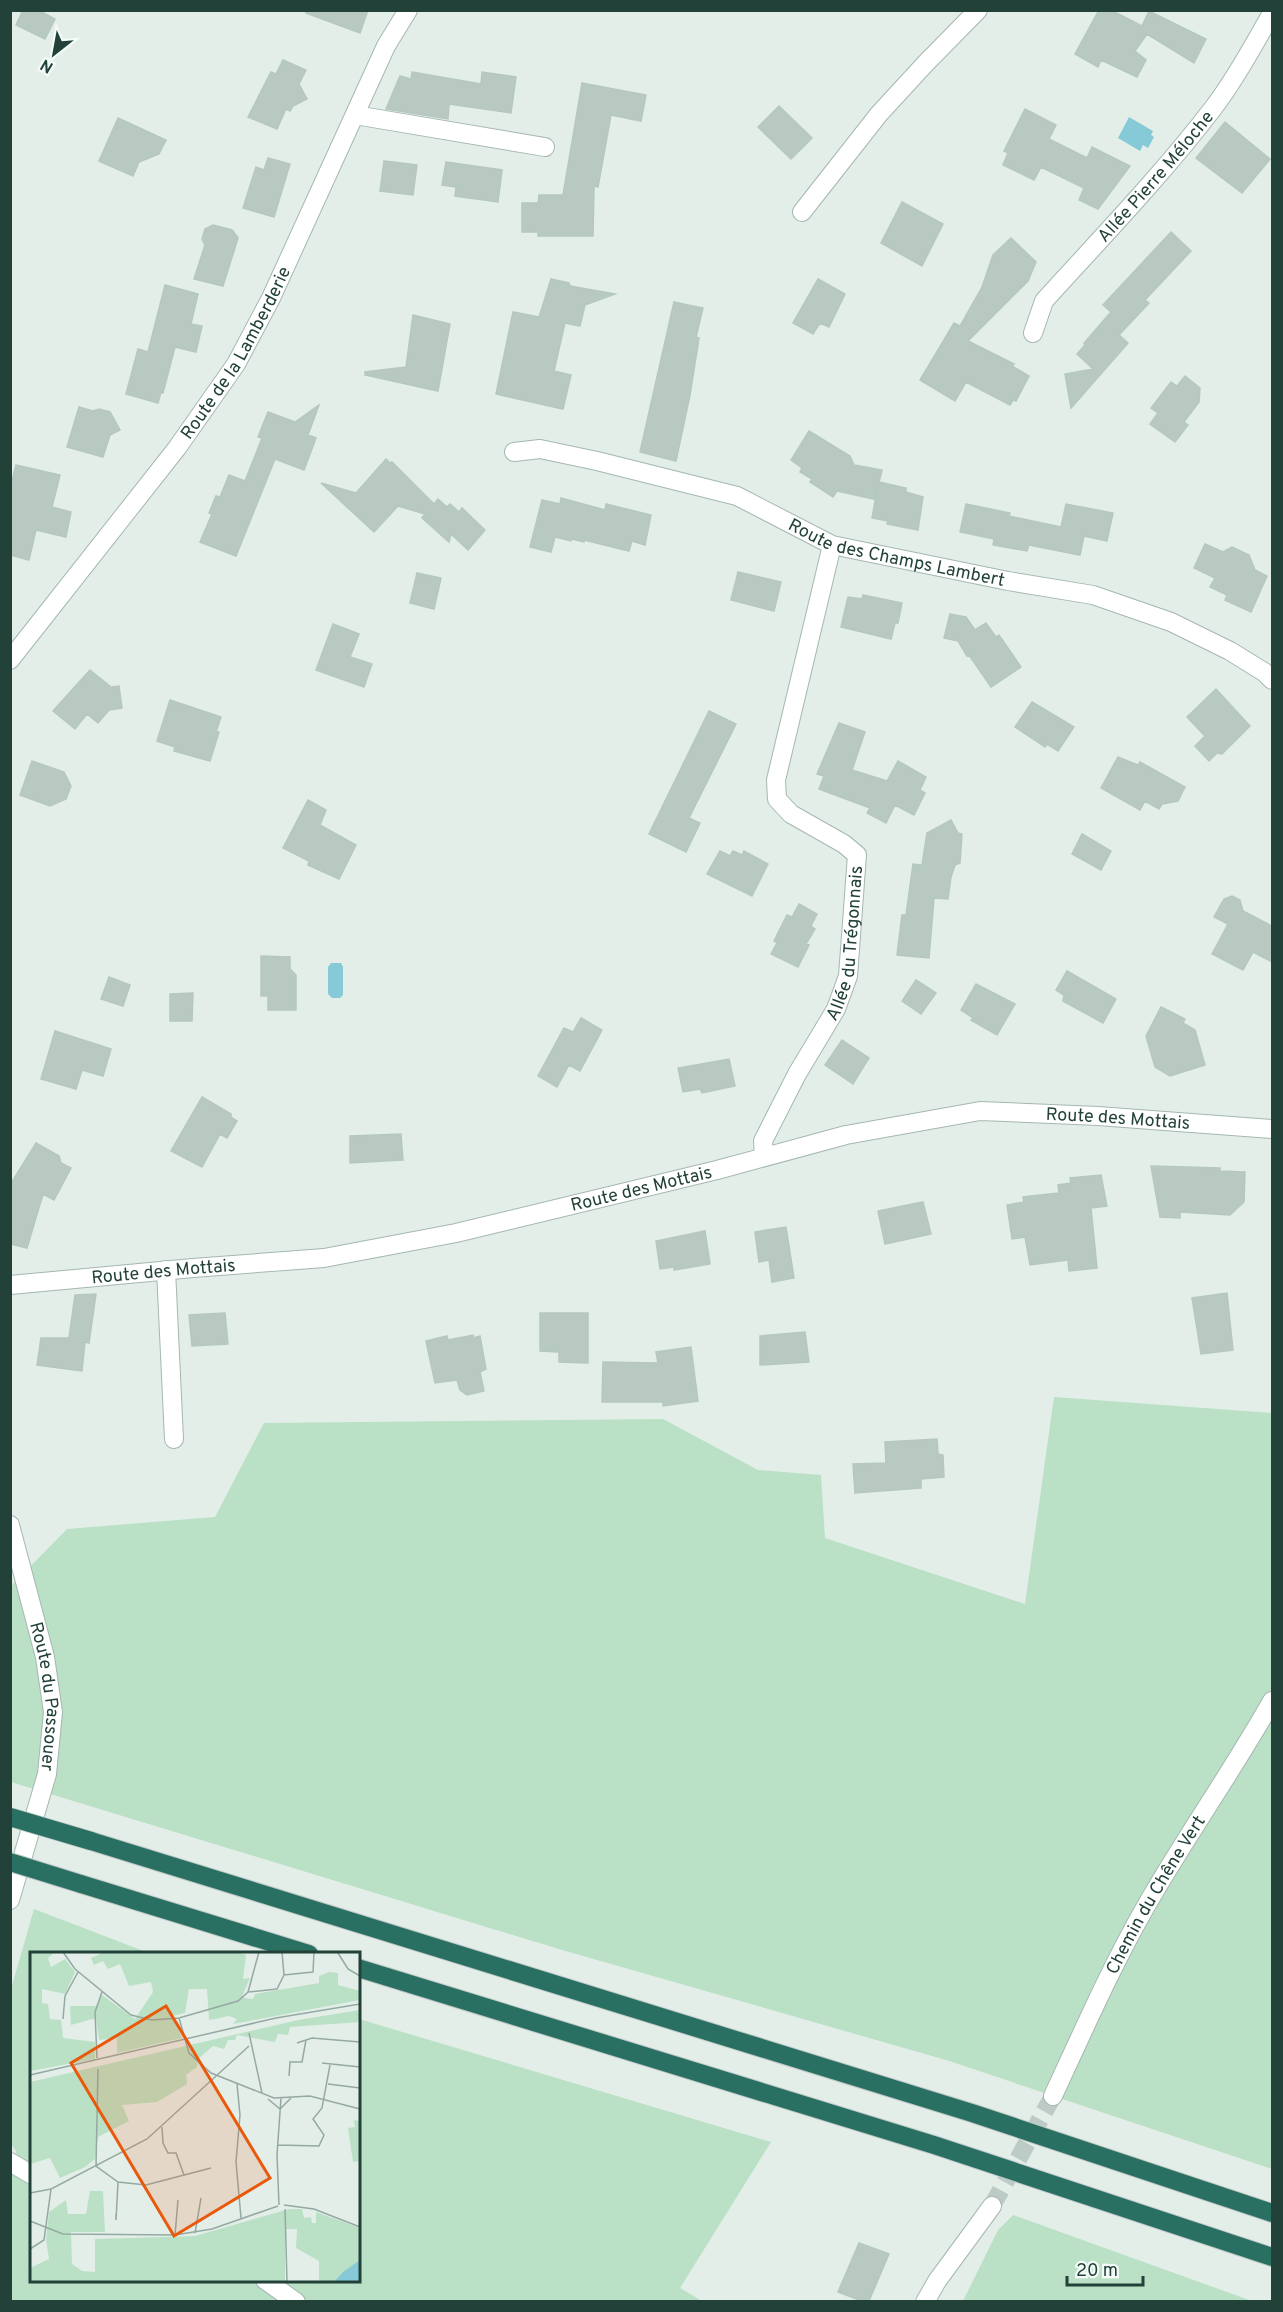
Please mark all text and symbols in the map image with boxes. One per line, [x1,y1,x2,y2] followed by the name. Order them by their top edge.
[24,24,84,84] north arrow
[37,54,57,77] text: N
[1093,107,1220,248] street label: Allée Pierre Méloche
[176,263,297,445] street label: Route de la Lamberderie
[784,514,1007,593] street label: Route des Champs Lambert
[821,865,869,1026] street label: Allée du Trégonnais
[1045,1104,1191,1136] street label: Route des Mottais
[569,1162,715,1218] street label: Route des Mottais
[90,1255,236,1290] street label: Route des Mottais
[23,1620,63,1772] street label: Route du Passouer
[1102,1812,1212,1979] street label: Chemin du Chêne Vert
[30,1952,360,2282] inset map
[1067,2249,1144,2287] scale bar
[1076,2260,1118,2283] text: 20 m

